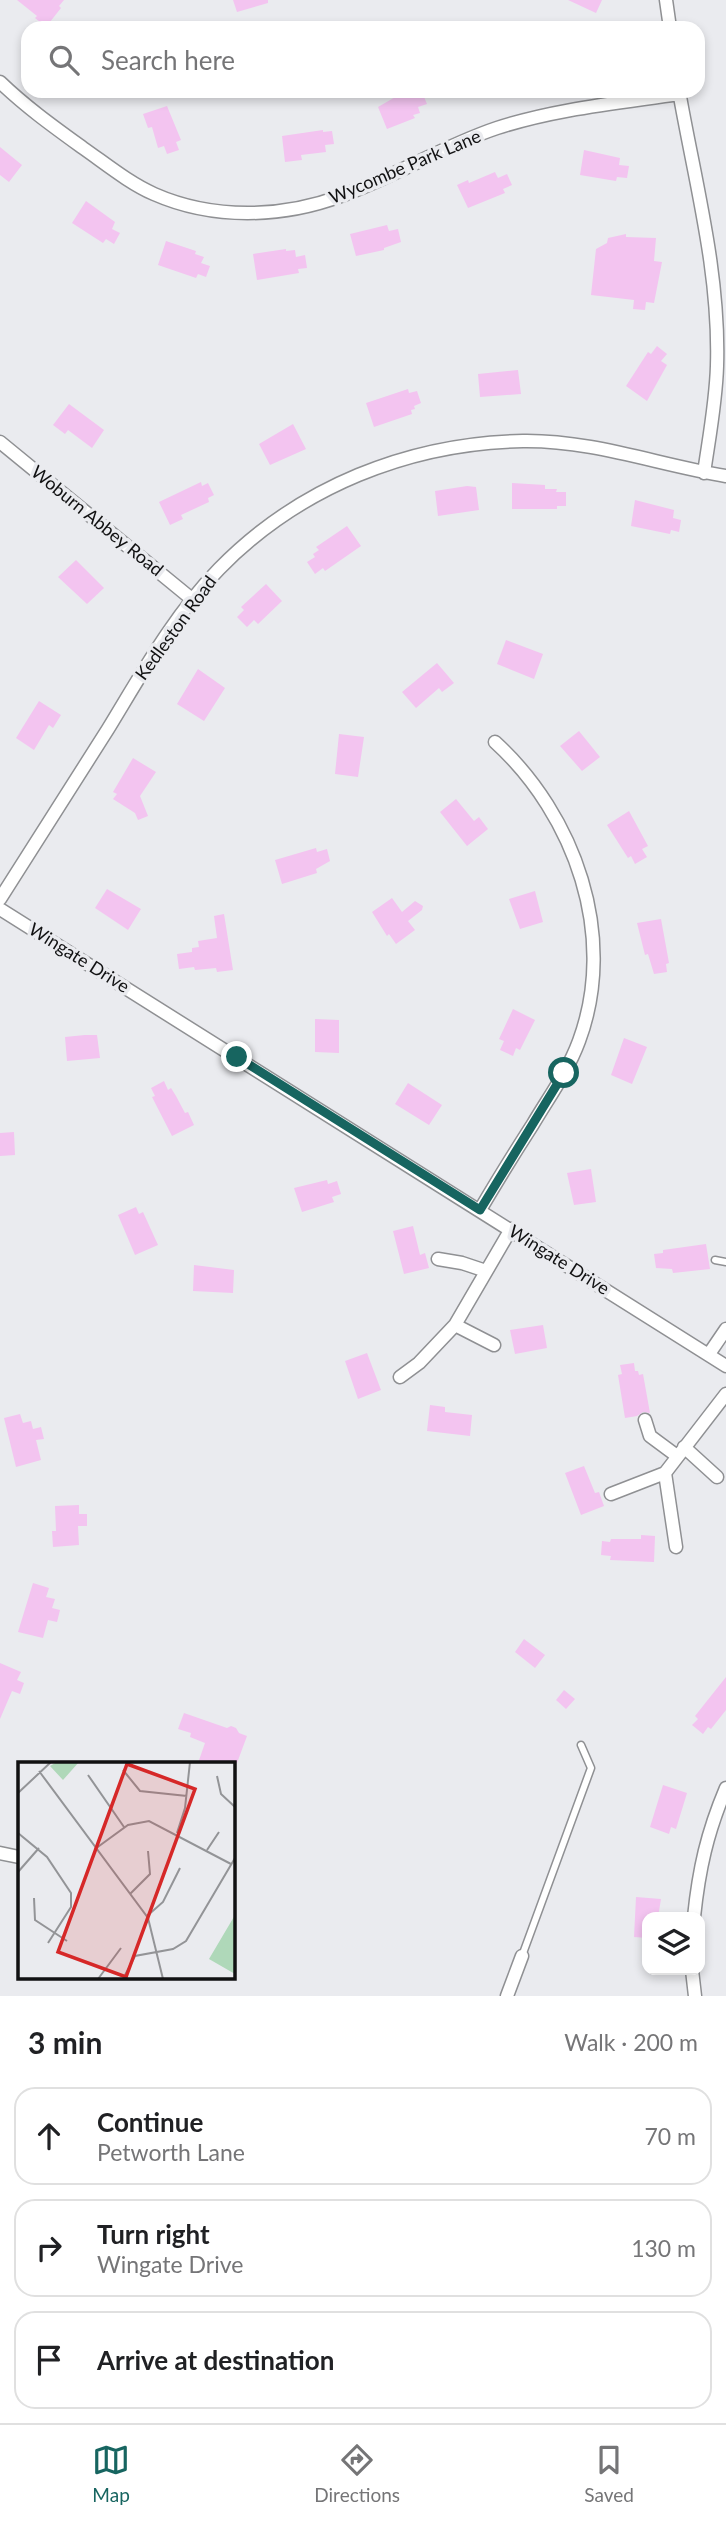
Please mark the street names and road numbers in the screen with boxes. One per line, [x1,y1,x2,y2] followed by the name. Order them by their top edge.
[325,124,484,208] street label: Wycombe Park Lane
[27,460,168,580] street label: Woburn Abbey Road
[130,571,220,684] street label: Kedleston Road
[25,917,134,997] street label: Wingate Drive
[505,1219,614,1299] street label: Wingate Drive

